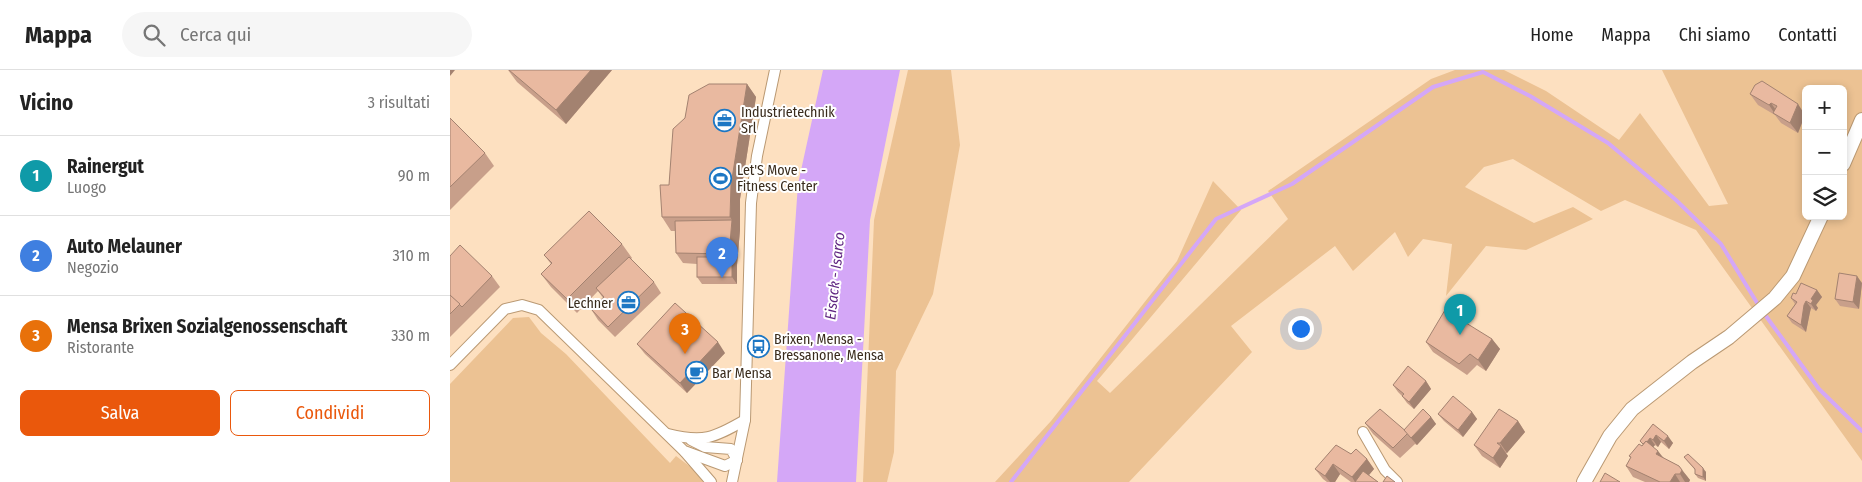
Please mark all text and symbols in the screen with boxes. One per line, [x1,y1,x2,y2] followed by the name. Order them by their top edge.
[122,12,472,57] search box
[25,21,92,49] text: Mappa
[140,21,168,49] icon: search
[180,23,251,46] text: Cerca qui
[1530,24,1573,46] text: Home
[1601,24,1651,46] text: Mappa
[1679,24,1750,46] text: Chi siamo
[1778,24,1837,46] text: Contatti
[1802,85,1847,220] map controls
[1802,85,1847,130] button: +
[20,90,73,116] text: Vicino
[368,93,430,112] text: 3 risultati
[741,104,835,137] place label: Industrietechnik Srl
[713,108,737,132] office icon: Industrietechnik Srl
[1802,130,1847,175] button: −
[67,155,144,178] text: Rainergut
[737,162,818,195] place label: Let'S Move - Fitness Center
[33,166,39,185] text: 1
[398,166,430,185] text: 90 m
[709,166,733,190] sports icon: Let'S Move - Fitness Center
[1802,175,1847,220] button: layers
[67,178,106,197] text: Luogo
[821,231,849,321] water label: Eisack - Isarco
[67,235,182,258] text: Auto Melauner
[706,237,738,278] pin: 2
[32,246,40,265] text: 2
[393,246,430,265] text: 310 m
[67,258,119,277] text: Negozio
[617,291,641,315] office icon: Lechner
[1444,294,1476,335] pin: 1
[568,295,613,312] place label: Lechner
[669,313,701,354] pin: 3
[67,315,348,338] text: Mensa Brixen Sozialgenossenschaft
[1288,316,1314,342] your location
[32,326,40,345] text: 3
[391,326,430,345] text: 330 m
[774,331,884,364] place label: Brixen, Mensa - Bressanone, Mensa
[746,335,770,359] bus stop icon: Brixen, Mensa - Bressanone, Mensa
[67,338,134,357] text: Ristorante
[684,361,708,385] cafe icon: Bar Mensa
[712,365,772,382] place label: Bar Mensa
[20,390,220,436] button: Salva
[230,390,430,436] button: Condividi

